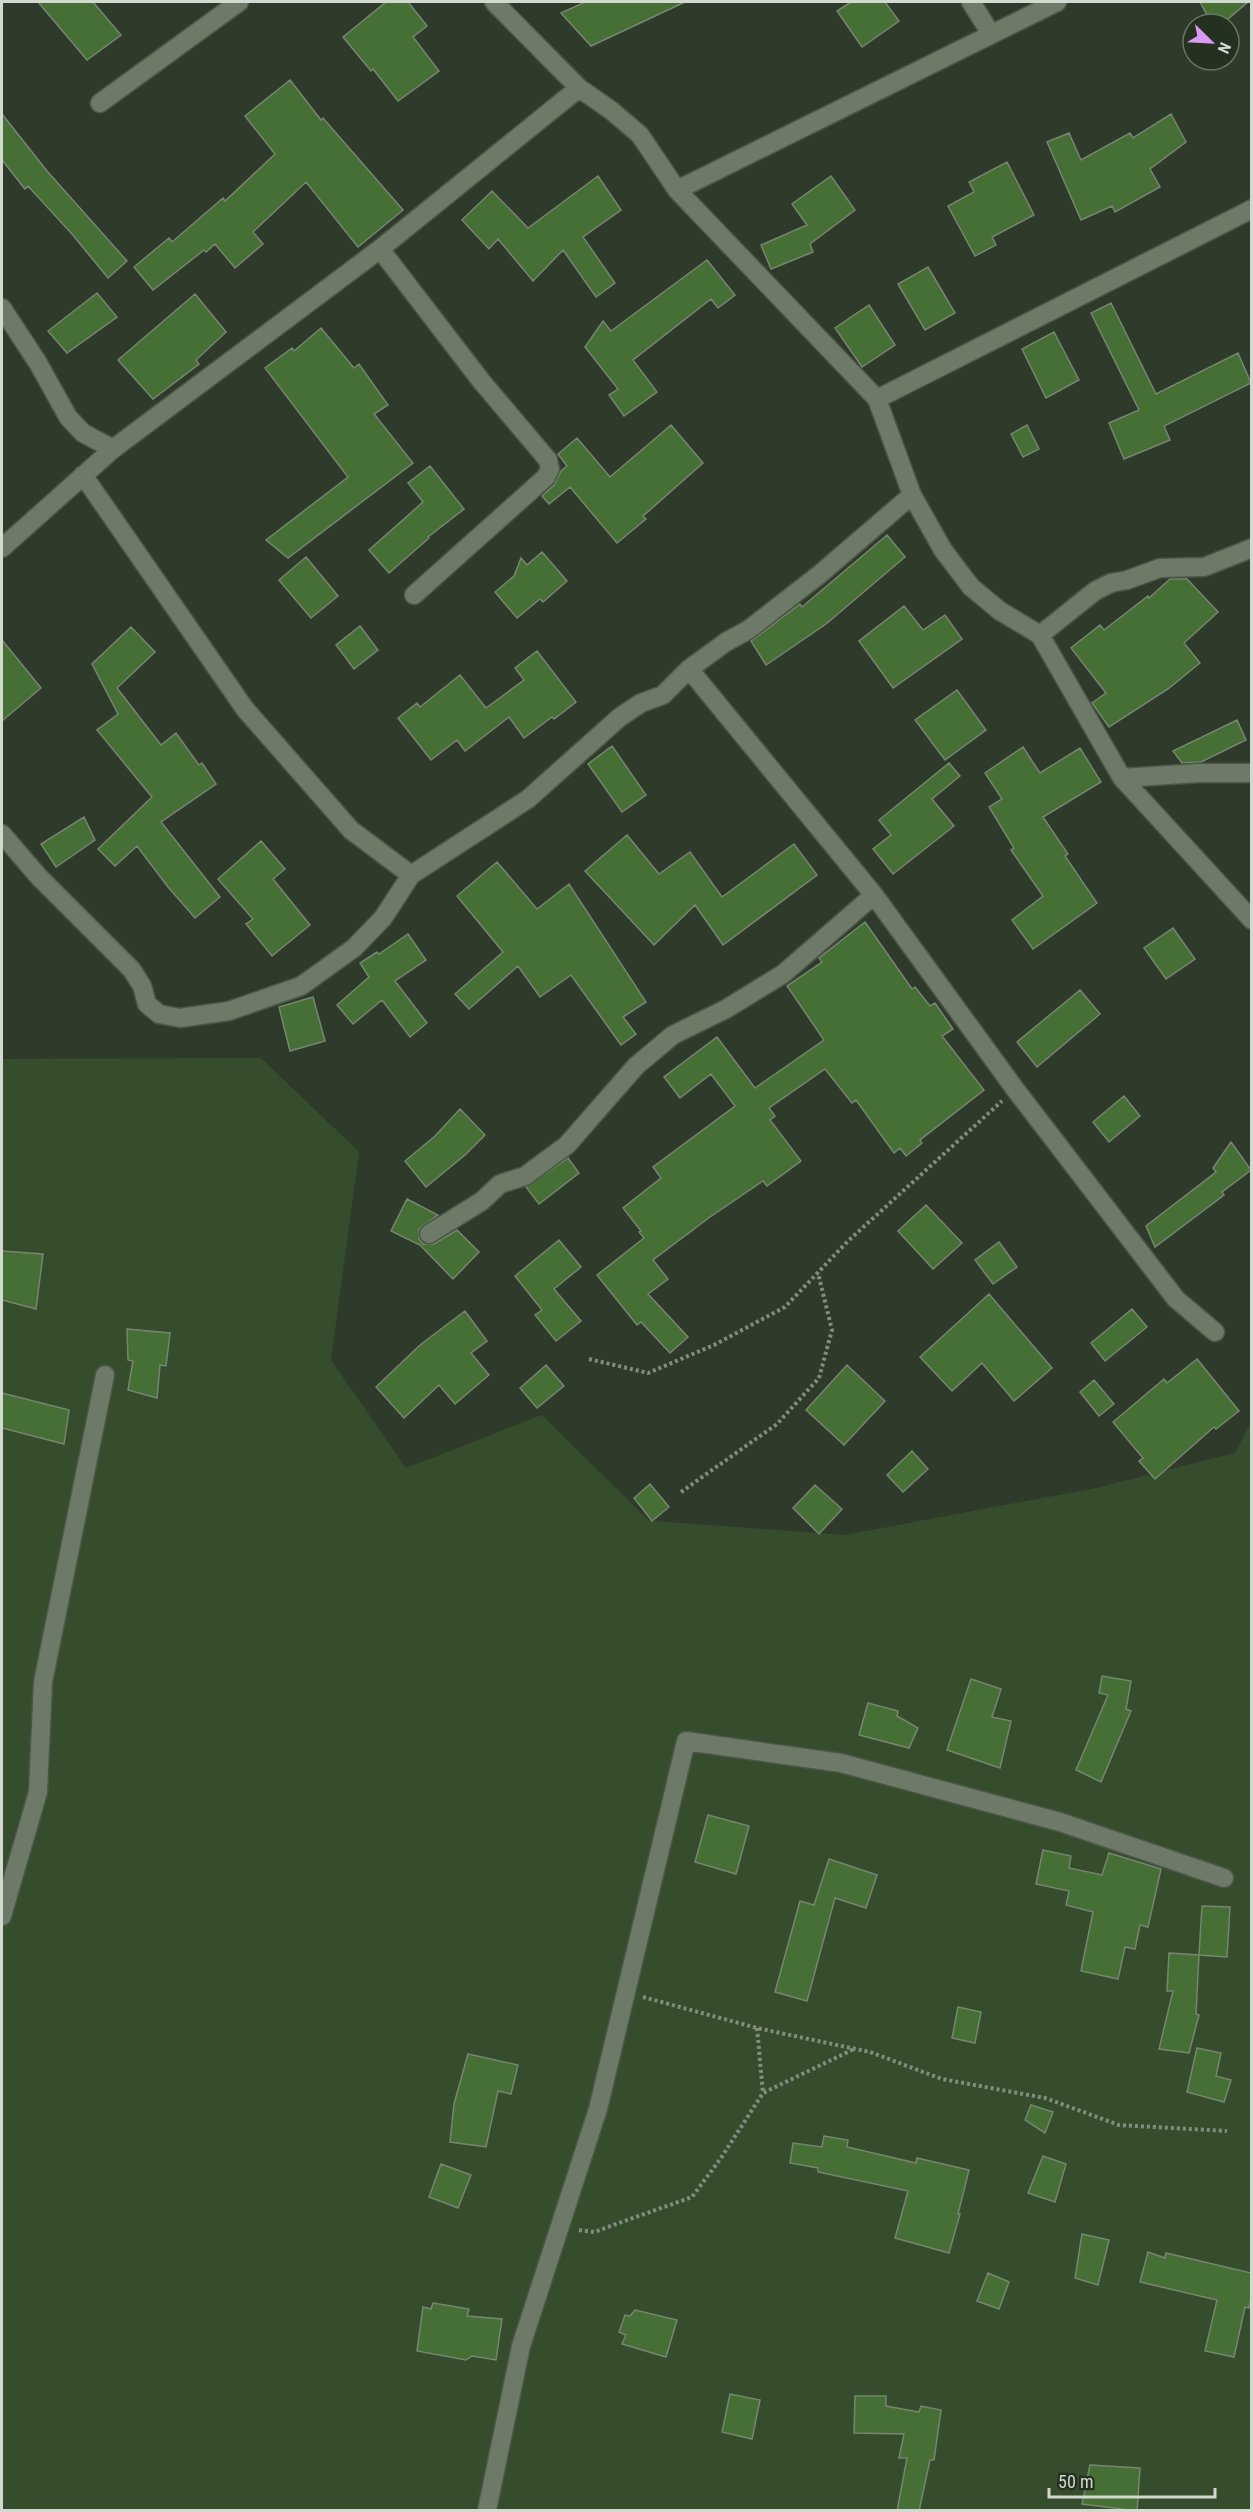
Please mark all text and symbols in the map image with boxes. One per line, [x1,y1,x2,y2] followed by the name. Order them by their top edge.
[1181,12,1241,72] north arrow
[1214,40,1235,56] text: N
[1049,2461,1216,2499] scale bar
[1058,2471,1093,2492] text: 50 m

